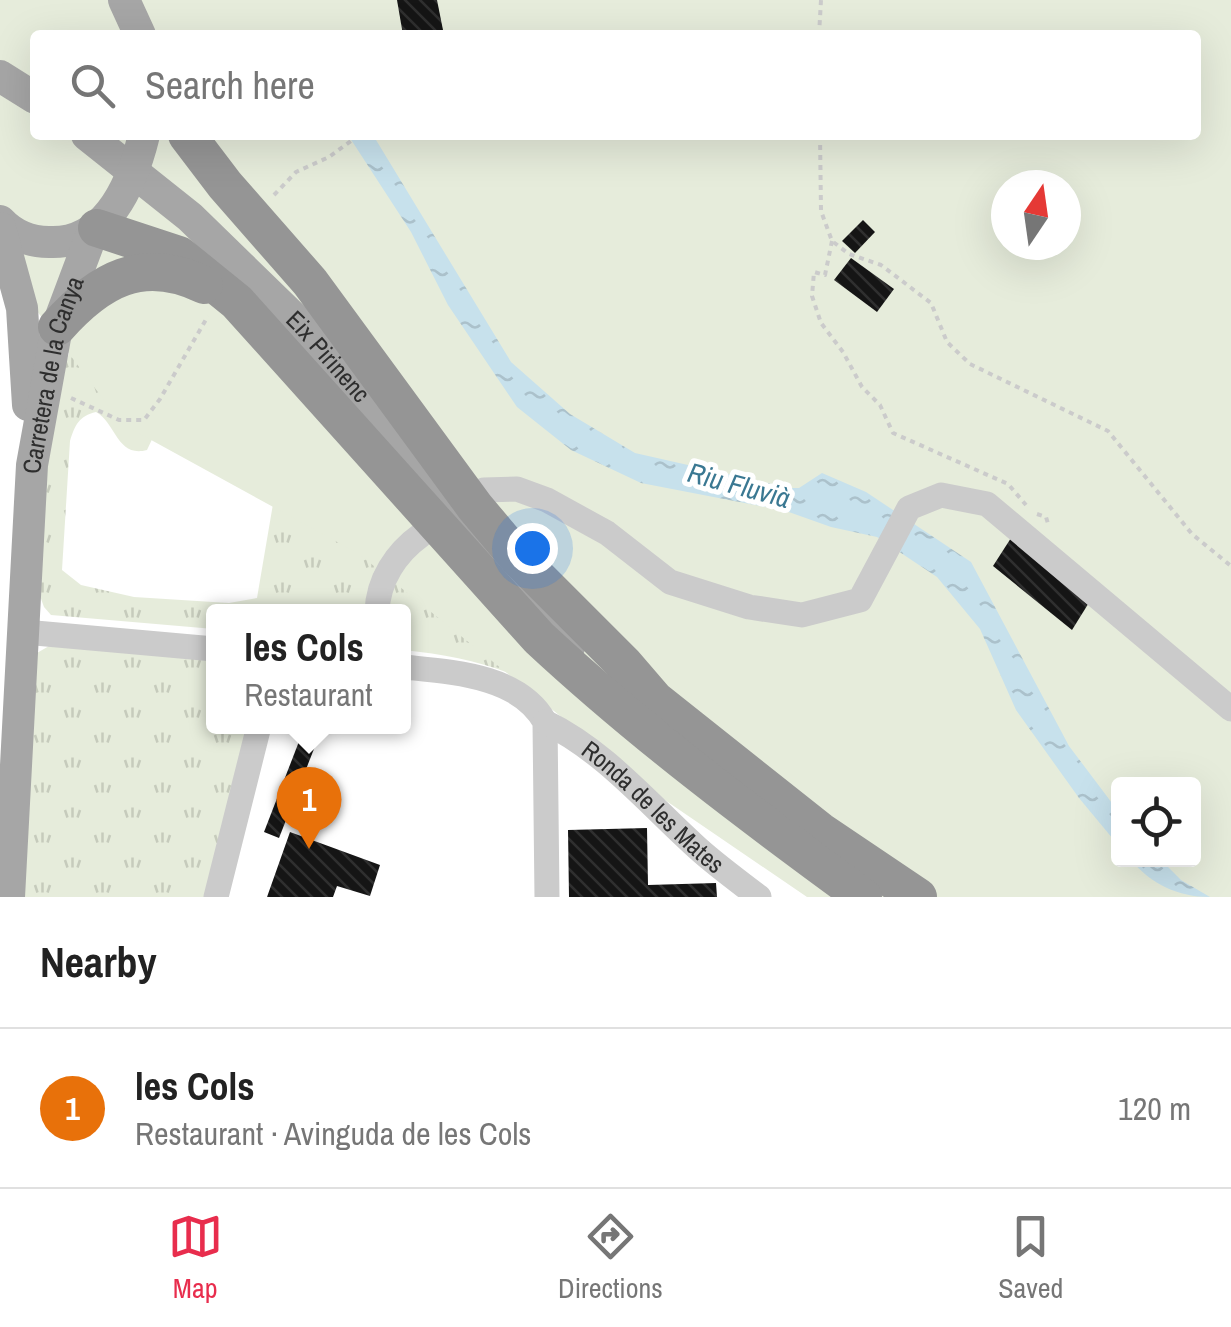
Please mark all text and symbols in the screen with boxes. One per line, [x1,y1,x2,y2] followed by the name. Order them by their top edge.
[30,30,1201,140] search box
[65,58,120,113] icon: search
[145,60,315,111] text: Search here
[991,170,1081,260] north arrow
[15,271,92,474] street label: Carretera de la Canya
[279,303,378,409] street label: Eix Pirinenc
[684,453,794,517] water label: Riu Fluvià
[507,523,558,574] your location
[206,604,411,734] popup
[244,622,364,673] text: les Cols
[244,673,373,716] text: Restaurant
[575,732,731,881] street label: Ronda de les Mates
[276,766,342,849] pin: 1
[1111,777,1201,867] map controls
[1111,777,1201,867] button: locate
[40,934,157,990] text: Nearby
[135,1061,255,1112] text: les Cols
[65,1087,80,1130] text: 1
[1118,1087,1191,1130] text: 120 m
[135,1112,531,1155] text: Restaurant · Avinguda de les Cols
[168,1209,223,1307] tab: Map
[558,1209,663,1307] tab: Directions
[998,1209,1063,1307] tab: Saved

